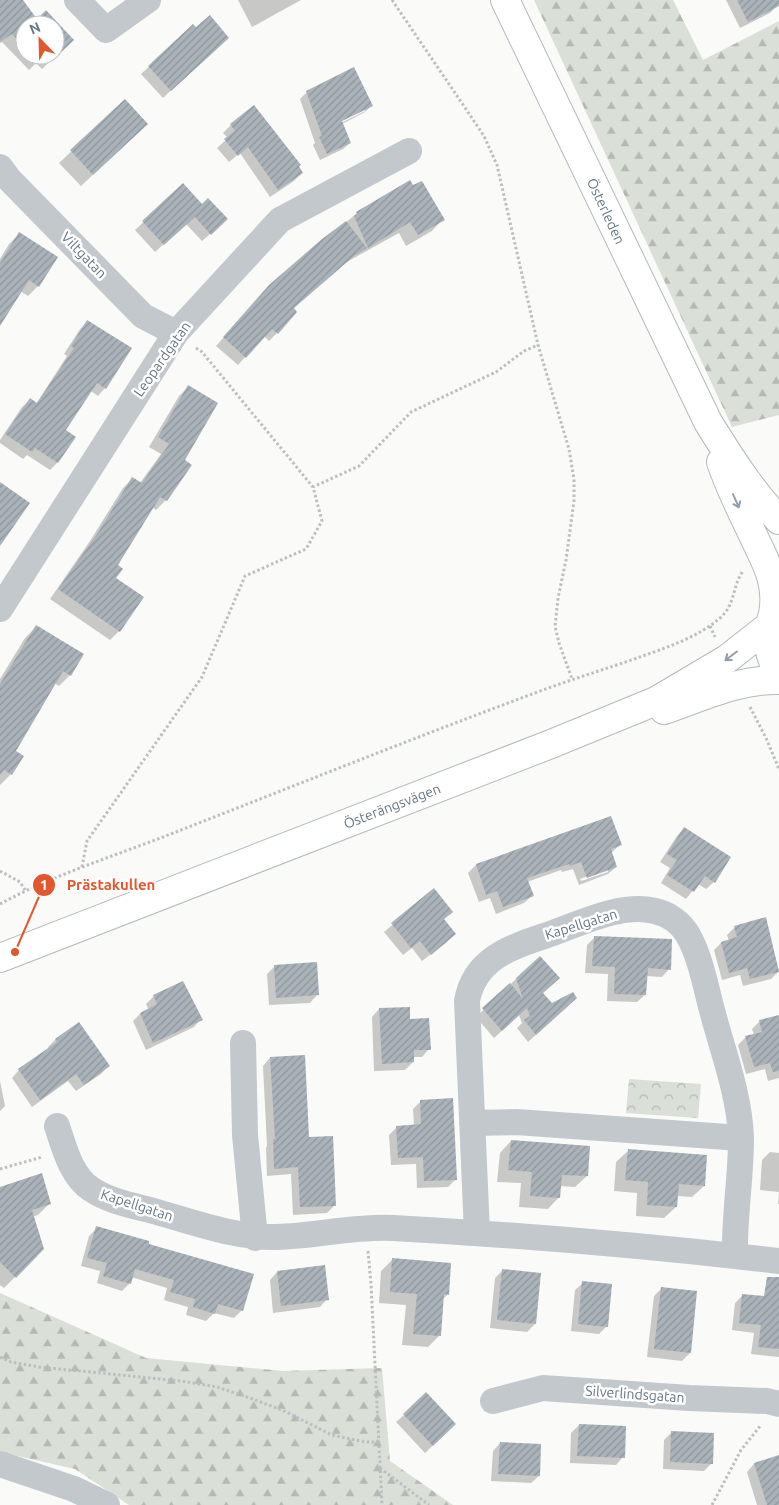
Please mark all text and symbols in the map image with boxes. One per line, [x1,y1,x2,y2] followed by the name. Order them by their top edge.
[15,15,65,65] north arrow
[27,19,43,37] text: N
[584,175,629,246] street label: Österleden
[58,229,110,281] street label: Viltgatan
[130,318,194,400] street label: Leopardgatan
[732,493,742,508] one-way arrow
[724,651,738,661] one-way arrow
[341,779,443,832] street label: Österängsvägen
[32,870,165,900] callout: Prästakullen
[40,876,48,893] text: 1
[67,876,155,893] text: Prästakullen
[543,905,619,943] street label: Kapellgatan
[99,1186,175,1224] street label: Kapellgatan
[585,1383,685,1405] street label: Silverlindsgatan

